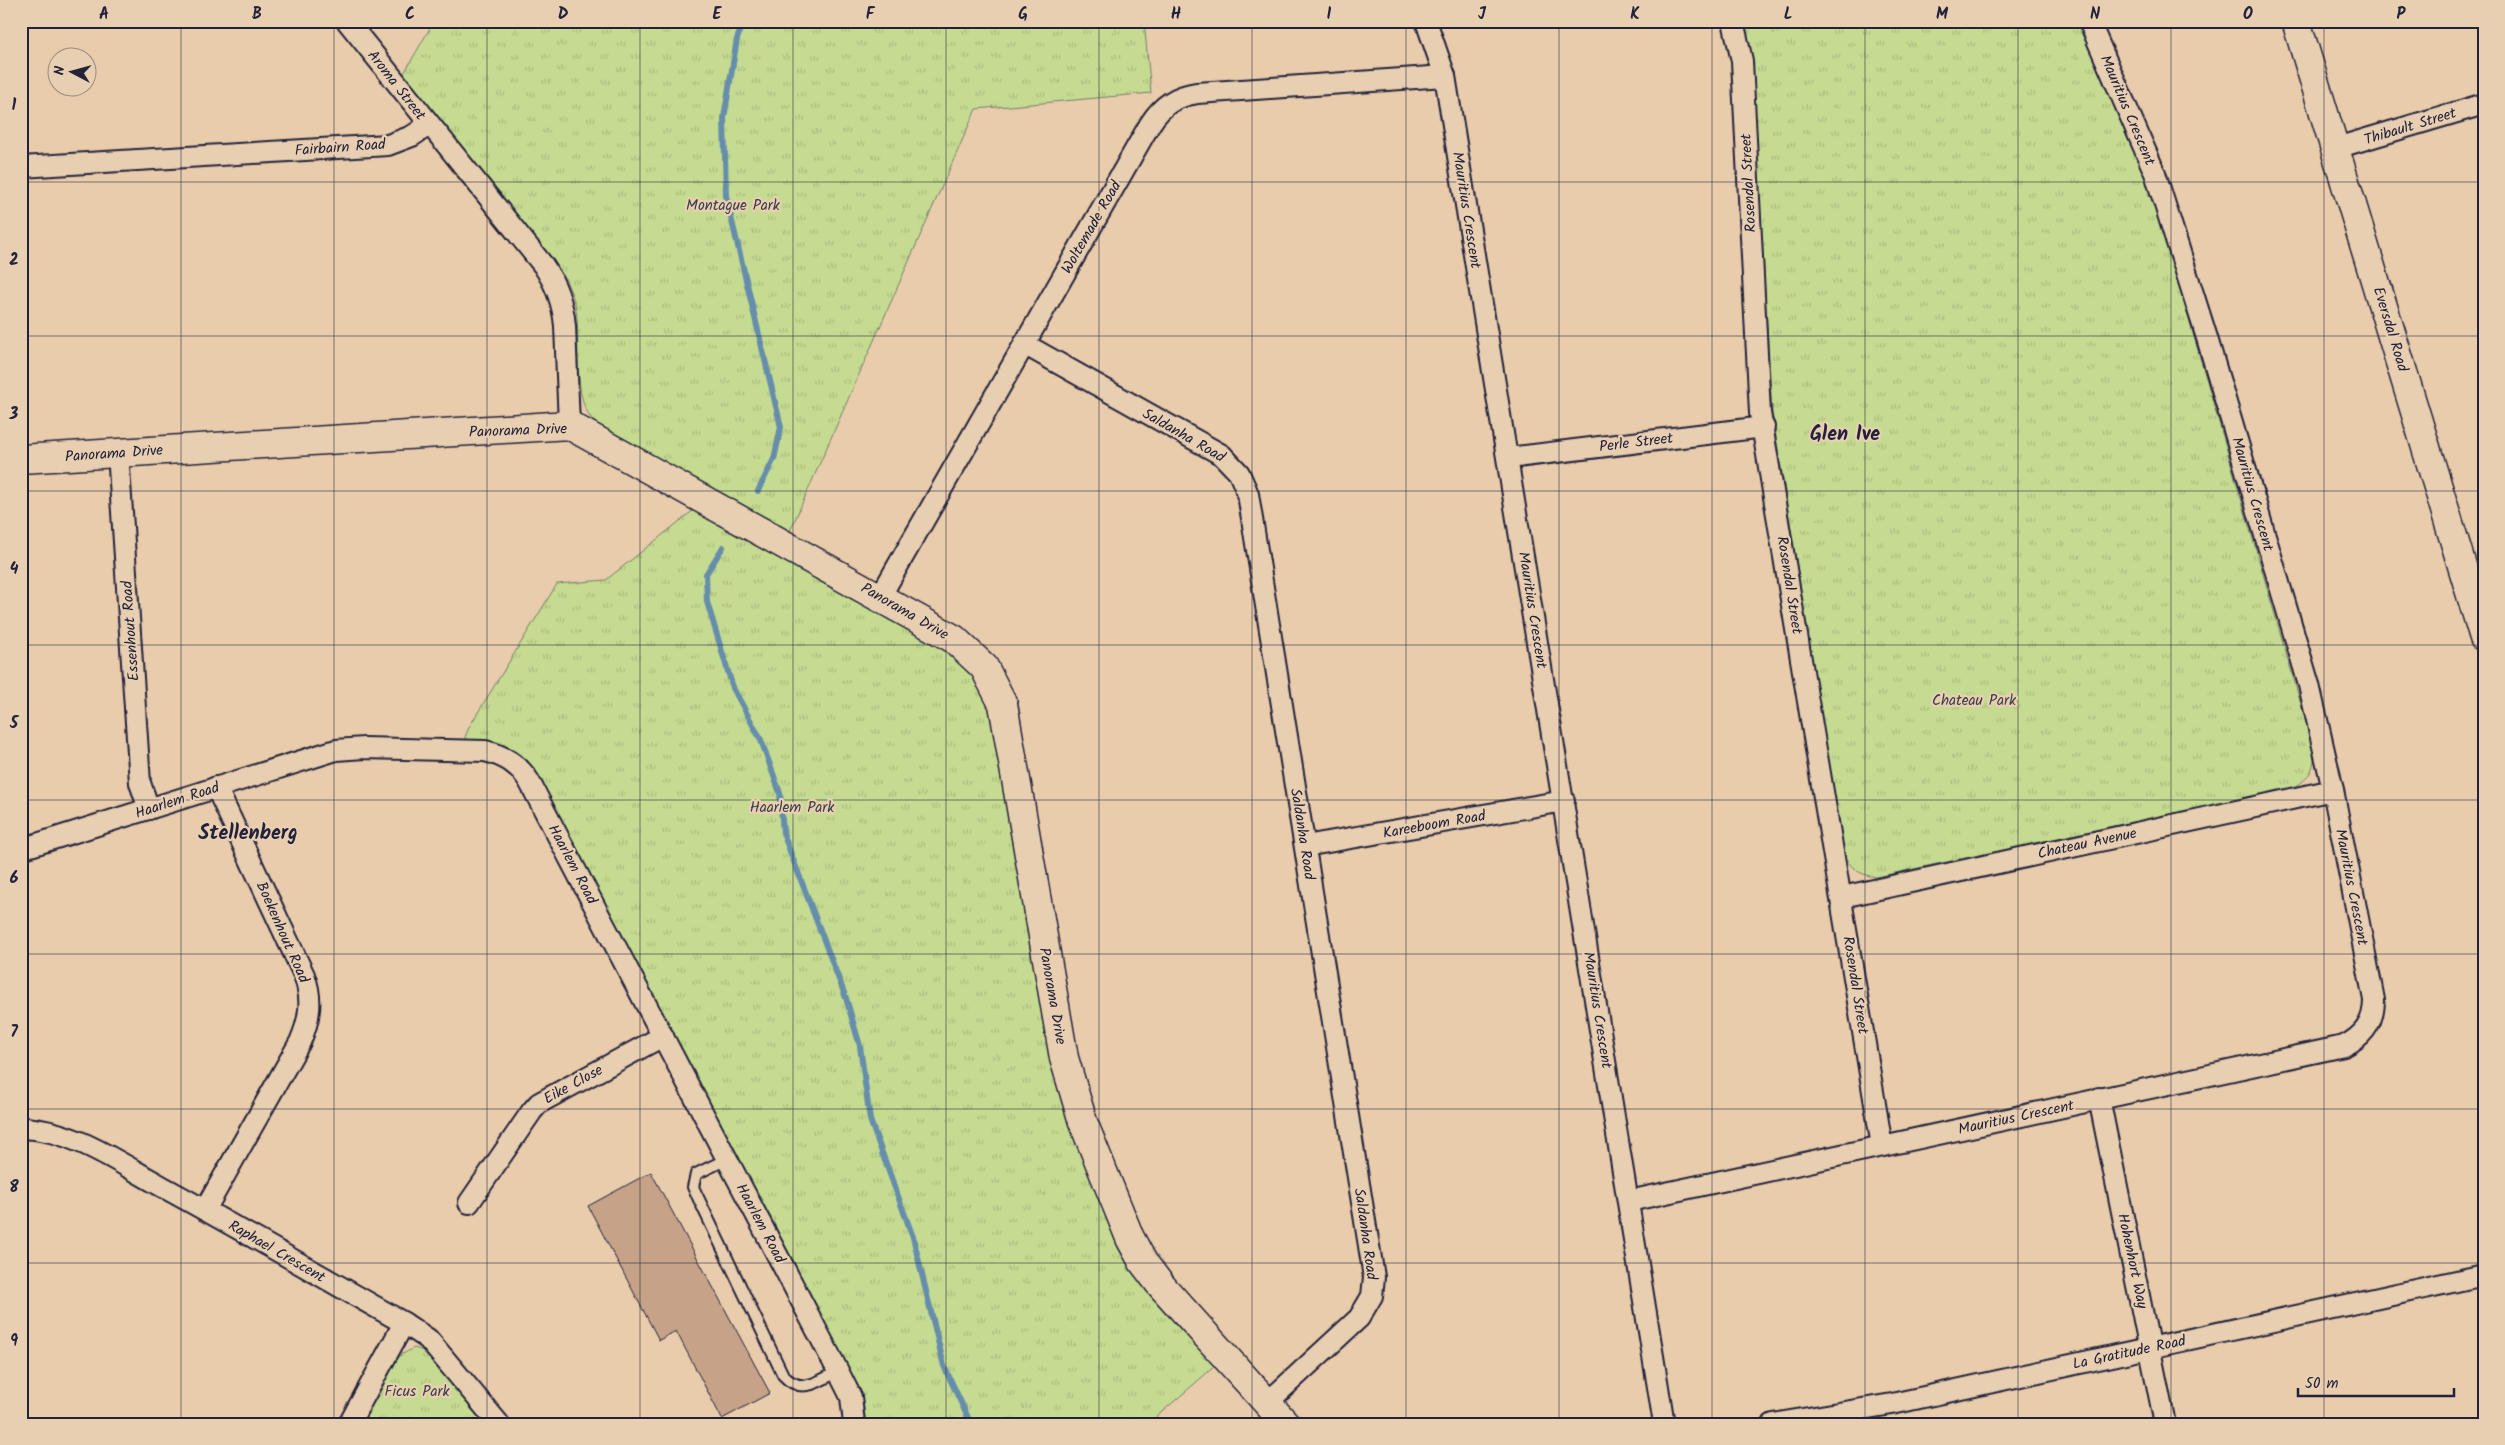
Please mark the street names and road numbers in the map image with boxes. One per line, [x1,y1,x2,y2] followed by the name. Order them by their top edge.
[361,45,432,126] street label: Aroma Street
[2093,51,2161,170] street label: Mauritius Crescent
[2361,101,2460,152] street label: Thibault Street
[294,133,387,163] street label: Fairbairn Road
[1734,133,1764,233] street label: Rosendal Street
[1445,150,1487,270] street label: Mauritius Crescent
[1055,176,1129,279] street label: Woltemade Road
[2366,284,2414,375] street label: Eversdal Road
[1138,402,1230,470] street label: Saldanha Road
[469,417,568,445] street label: Panorama Drive
[1598,427,1675,459] street label: Perle Street
[2224,434,2280,554] street label: Mauritius Crescent
[64,439,164,469] street label: Panorama Drive
[1769,534,1809,636] street label: Rosendal Street
[1511,550,1553,670] street label: Mauritius Crescent
[856,577,953,647] street label: Panorama Drive
[115,580,146,682] street label: Essenhout Road
[132,776,223,826] street label: Haarlem Road
[1283,787,1321,882] street label: Saldanha Road
[1381,804,1488,846] street label: Kareeboom Road
[541,820,604,909] street label: Haarlem Road
[2035,822,2139,866] street label: Chateau Avenue
[2328,827,2374,948] street label: Mauritius Crescent
[249,878,315,987] street label: Boekenhout Road
[1835,934,1875,1036] street label: Rosendal Street
[1032,946,1072,1047] street label: Panorama Drive
[1576,950,1618,1070] street label: Mauritius Crescent
[539,1059,608,1111] street label: Eike Close
[1956,1094,2077,1142] street label: Mauritius Crescent
[729,1179,792,1268] street label: Haarlem Road
[1347,1187,1383,1282] street label: Saldanha Road
[2110,1211,2154,1312] street label: Hohenhort Way
[223,1214,330,1290] street label: Raphael Crescent
[2070,1329,2189,1377] street label: La Gratitude Road

